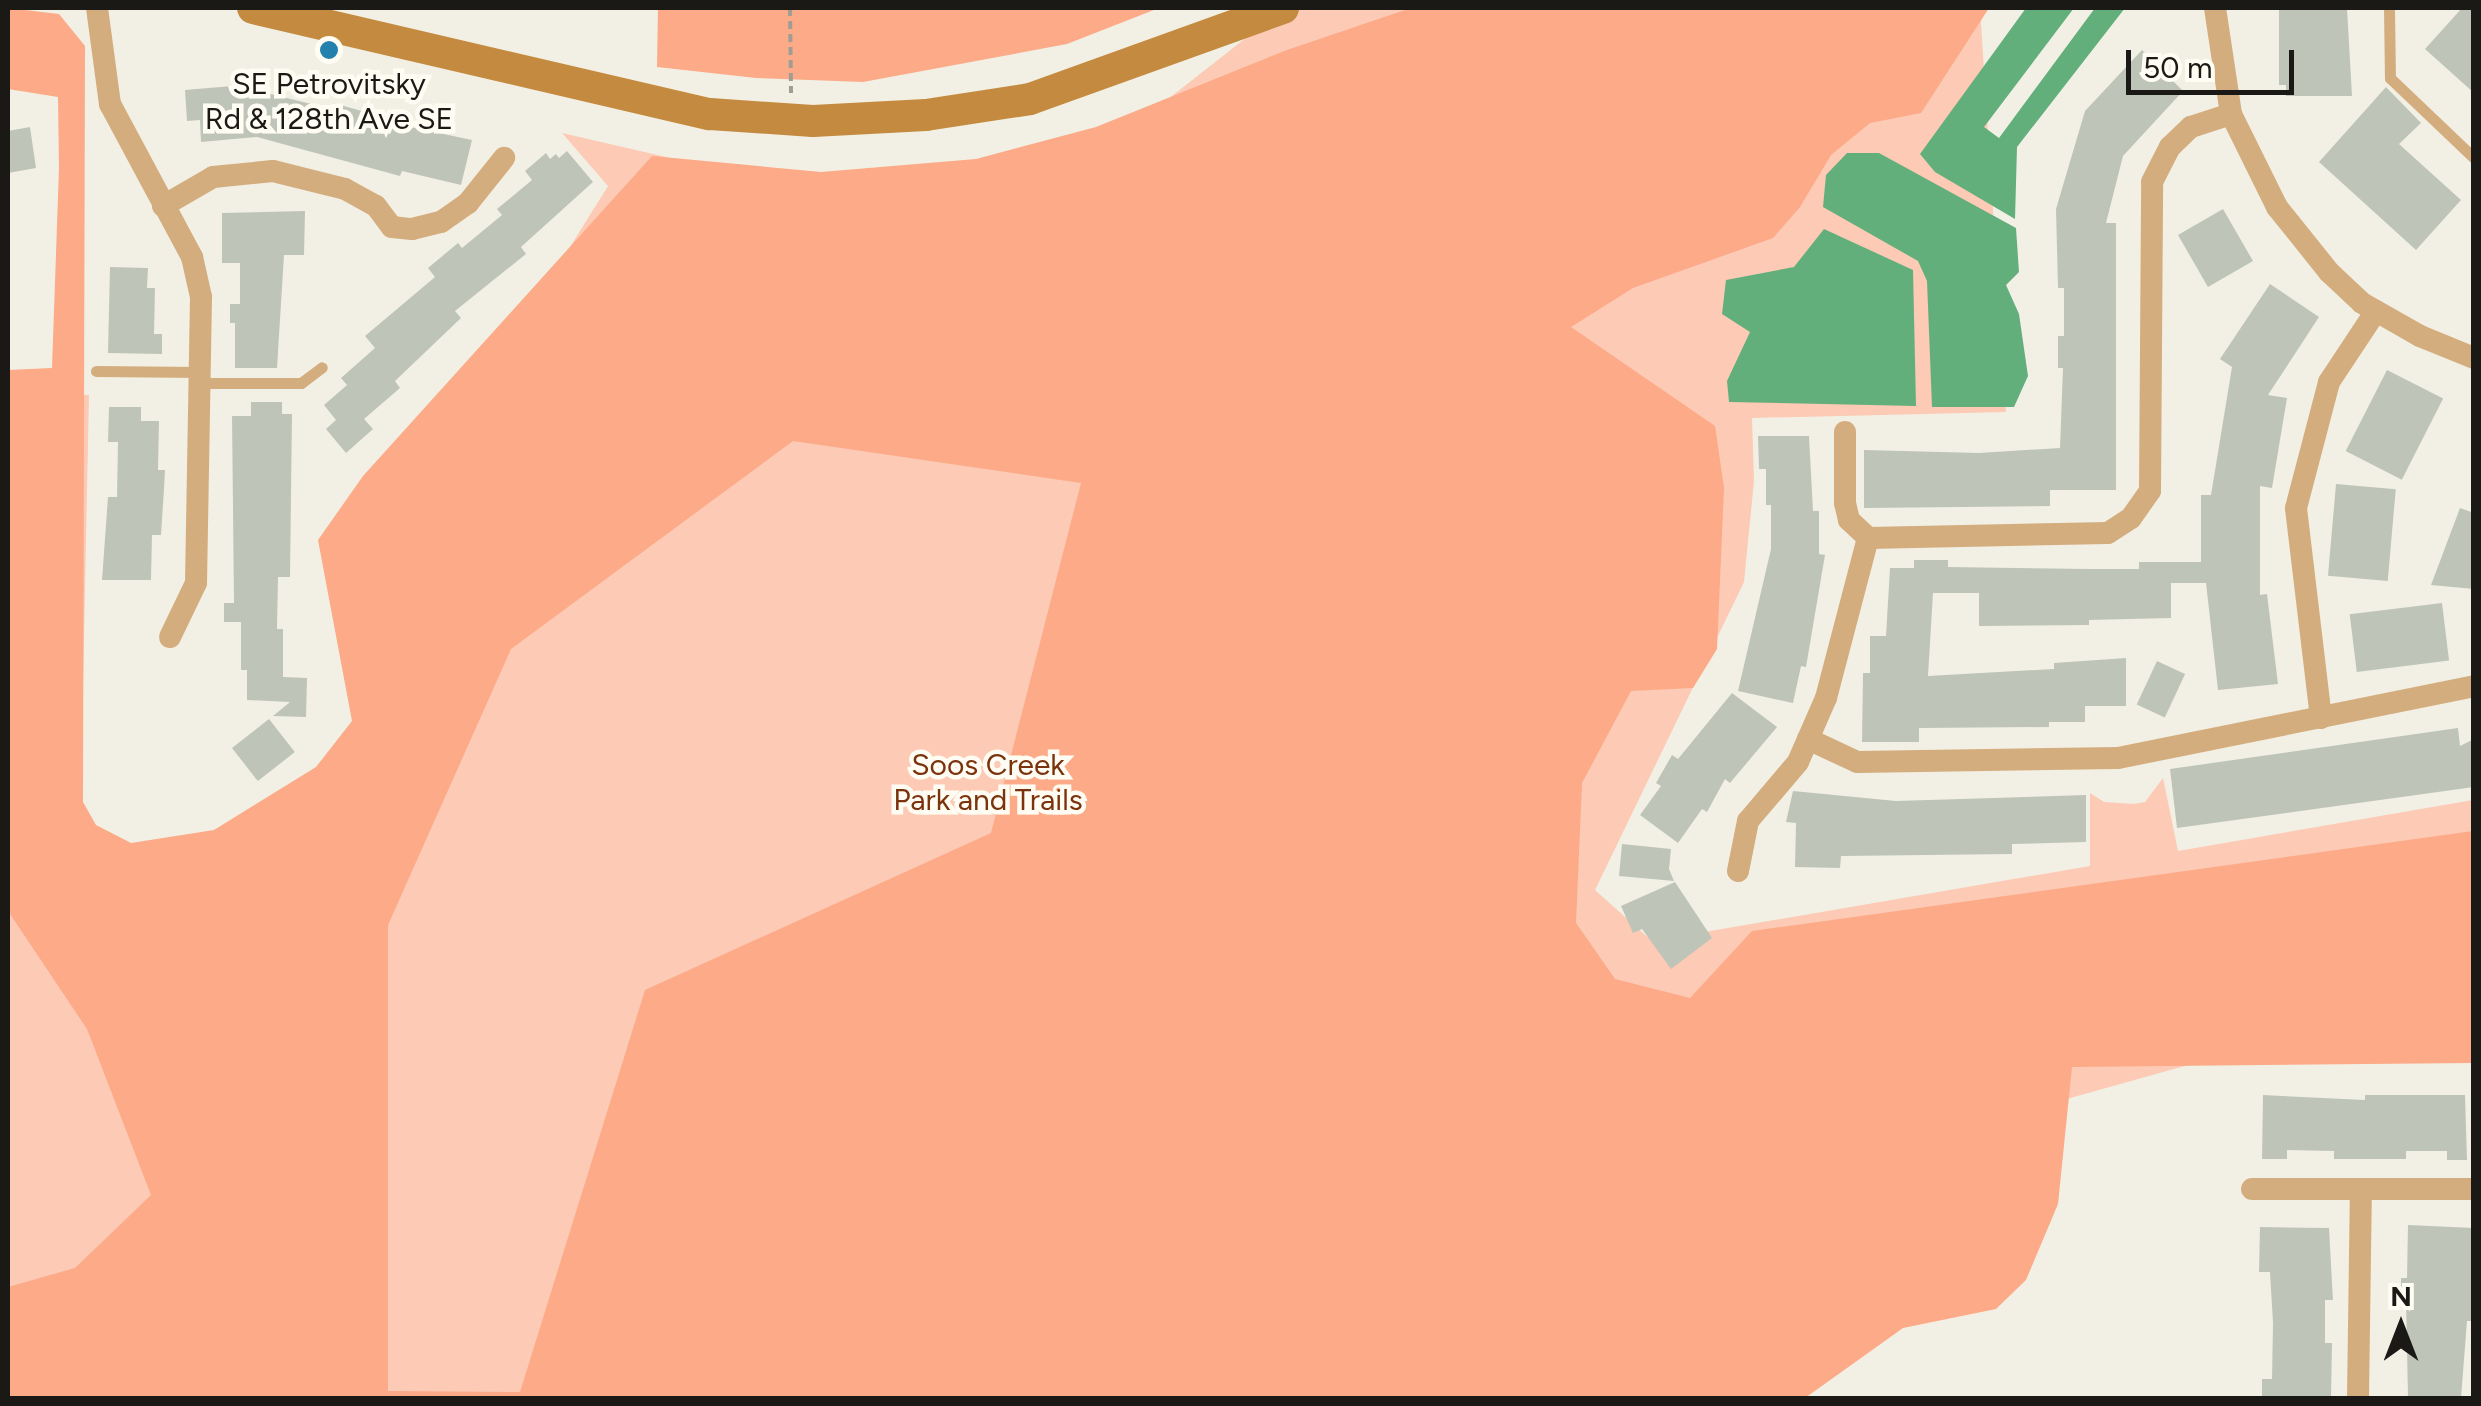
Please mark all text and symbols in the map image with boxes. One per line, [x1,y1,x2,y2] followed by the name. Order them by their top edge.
[2131,30,2298,92] scale bar
[318,39,340,61] marker: SE Petrovitsky Rd & 128th Ave SE
[2143,49,2212,86] text: 50 m
[205,66,453,136] place label: SE Petrovitsky Rd & 128th Ave SE
[893,747,1083,818] park label: Soos Creek Park and Trails
[2351,1276,2451,1376] north arrow
[2390,1279,2412,1313] text: N

